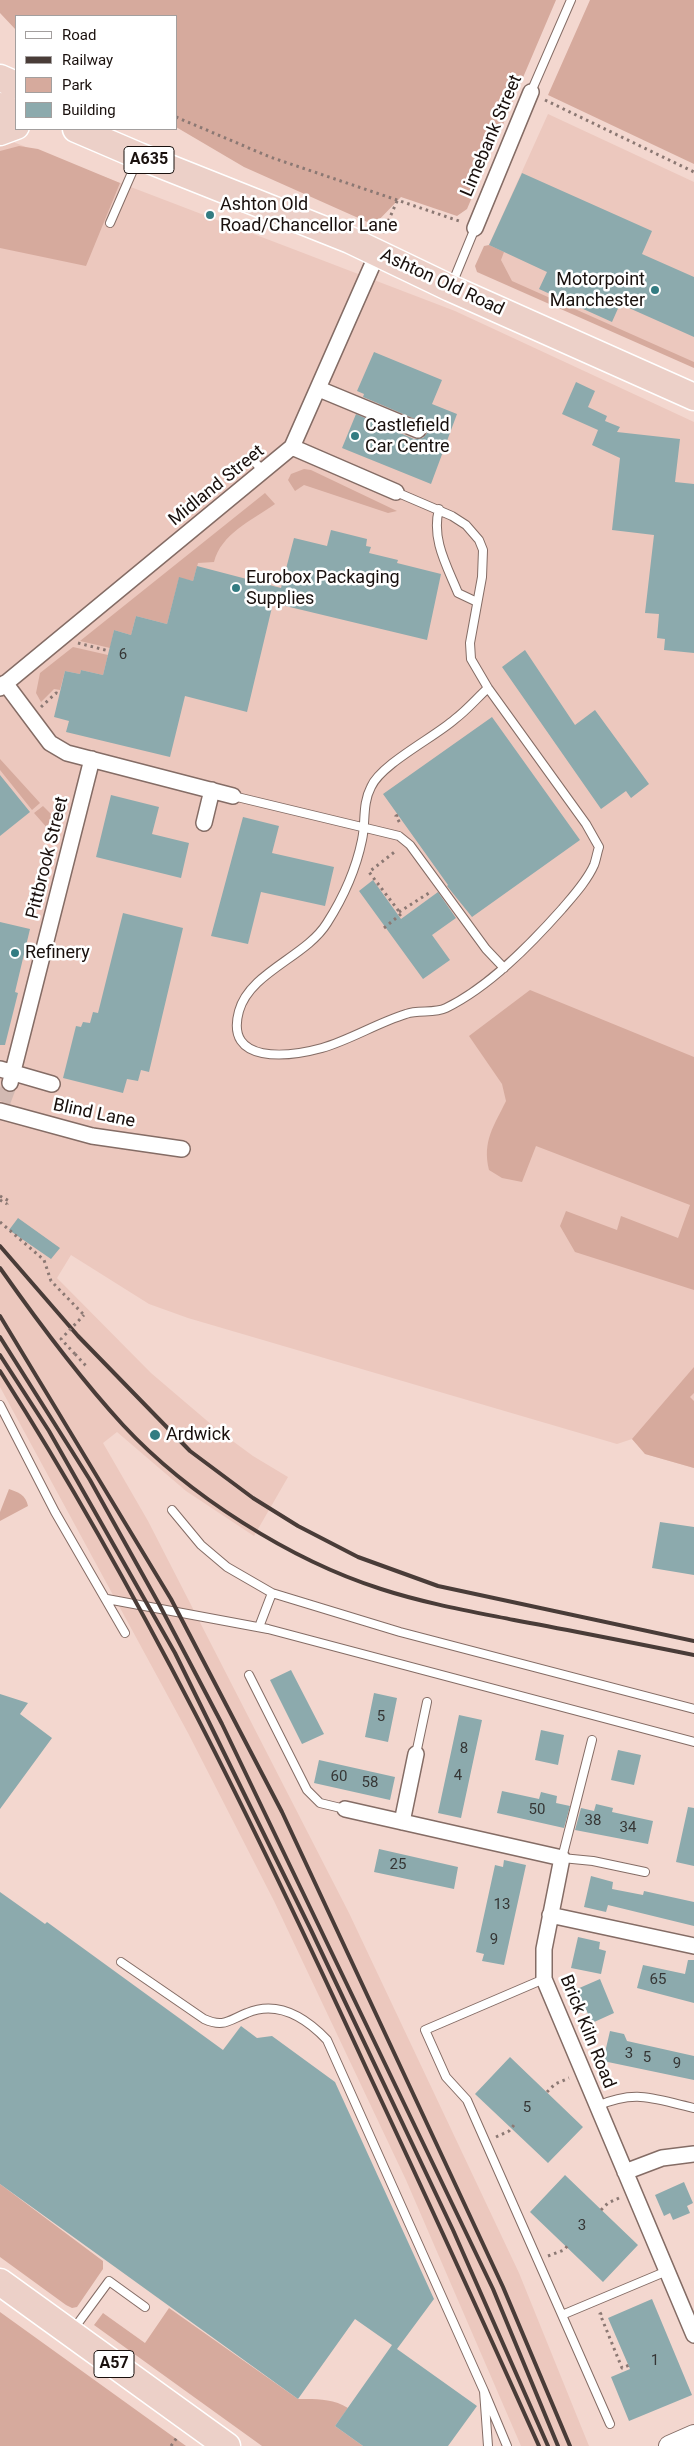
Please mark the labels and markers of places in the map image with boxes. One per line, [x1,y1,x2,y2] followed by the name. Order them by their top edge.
[220,194,398,236] place label: Ashton Old Road/Chancellor Lane
[204,209,216,221] marker: Ashton Old Road/Chancellor Lane
[550,269,645,312] place label: Motorpoint Manchester
[649,284,661,296] marker: Motorpoint Manchester
[365,415,450,458] place label: Castlefield Car Centre
[349,430,361,442] marker: Castlefield Car Centre
[246,567,400,610] place label: Eurobox Packaging Supplies
[230,582,242,594] marker: Eurobox Packaging Supplies
[25,942,90,964] place label: Refinery
[9,947,21,959] marker: Refinery
[166,1424,230,1446] place label: Ardwick
[148,1428,162,1442] marker: Ardwick

